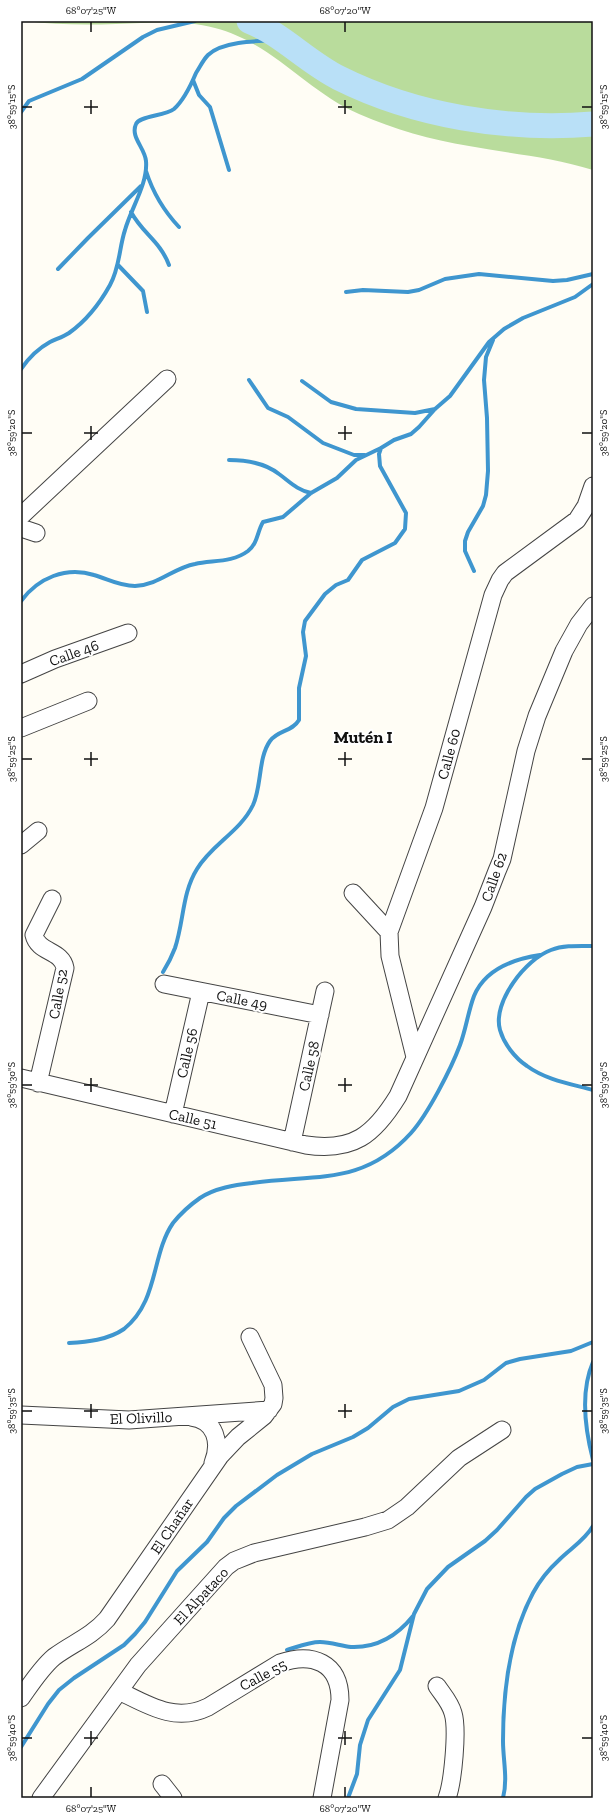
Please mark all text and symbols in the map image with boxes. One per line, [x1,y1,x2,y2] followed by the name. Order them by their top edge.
[66,5,117,17] text: 68°07'25"W
[320,5,371,17] text: 68°07'20"W
[6,85,18,129] text: 38°59'15"S
[598,85,610,129] text: 38°59'15"S
[6,410,18,456] text: 38°59'20"S
[598,410,610,456] text: 38°59'20"S
[47,636,101,670] street label: Calle 46
[333,727,393,747] district label: Mutén I
[434,727,464,781] street label: Calle 60
[6,736,18,782] text: 38°59'25"S
[598,736,610,782] text: 38°59'25"S
[477,850,511,904] street label: Calle 62
[45,967,71,1021] street label: Calle 52
[215,986,269,1014] street label: Calle 49
[172,1026,202,1080] street label: Calle 56
[295,1039,323,1093] street label: Calle 58
[6,1062,18,1108] text: 38°59'30"S
[598,1062,610,1108] text: 38°59'30"S
[167,1105,219,1133] street label: Calle 51
[6,1388,18,1434] text: 38°59'35"S
[598,1388,610,1434] text: 38°59'35"S
[109,1408,173,1428] street label: El Olivillo
[147,1495,197,1557] street label: El Chañar
[170,1563,232,1629] street label: El Alpataco
[236,1655,290,1695] street label: Calle 55
[6,1715,18,1761] text: 38°59'40"S
[598,1715,610,1761] text: 38°59'40"S
[66,1803,117,1815] text: 68°07'25"W
[320,1803,371,1815] text: 68°07'20"W

